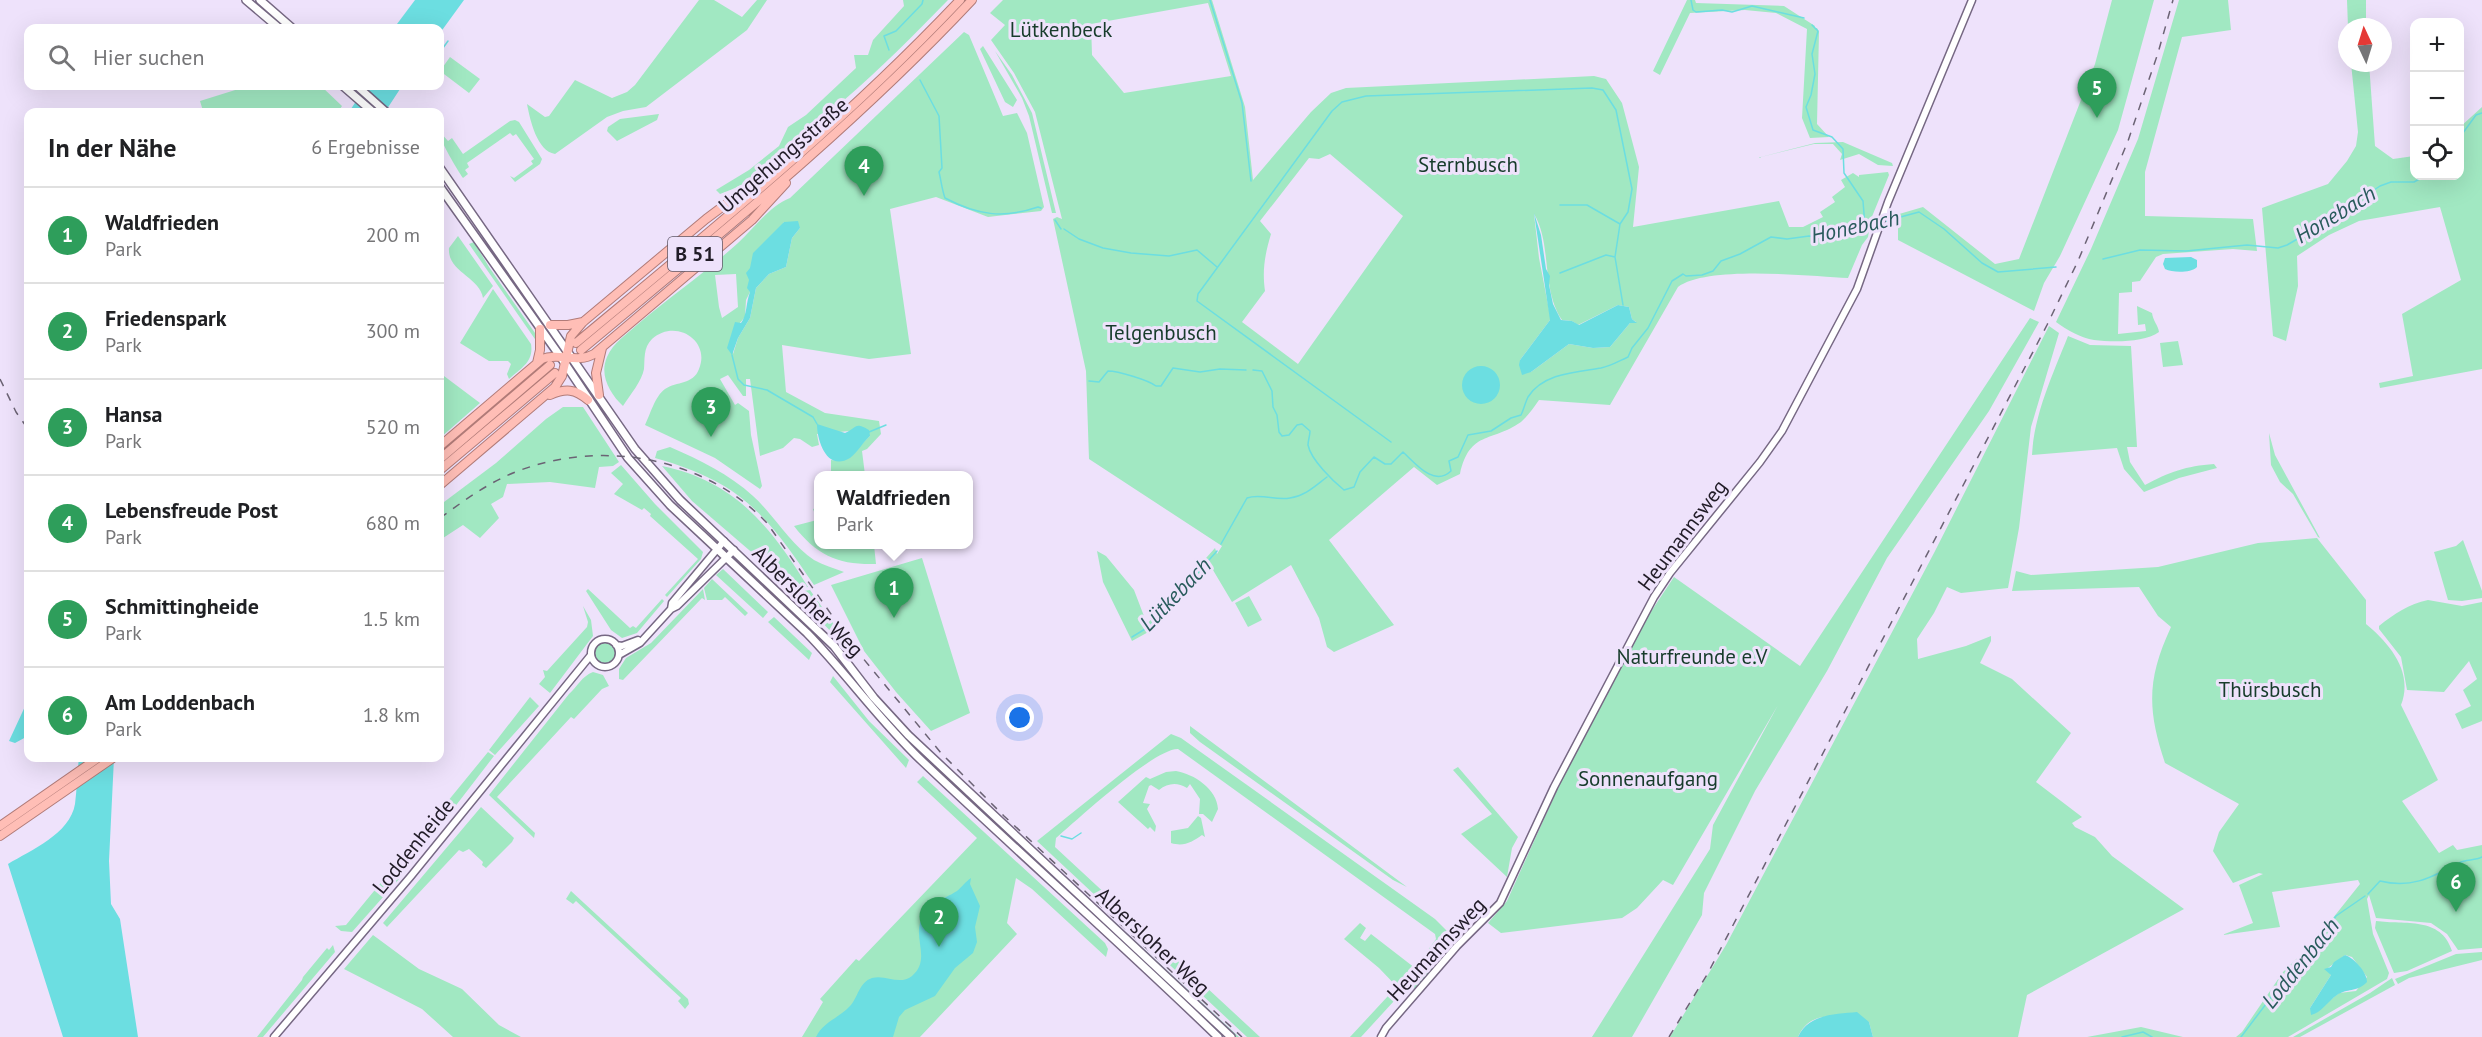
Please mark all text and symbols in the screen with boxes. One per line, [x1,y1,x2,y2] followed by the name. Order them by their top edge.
[1010,16,1112,43] park label: Lütkenbeck
[2338,18,2392,72] north arrow
[2410,18,2464,180] map controls
[2410,18,2464,72] button: +
[24,24,444,90] search box
[45,41,78,74] icon: search
[93,43,205,71] text: Hier suchen
[2078,68,2116,118] pin: 5
[2410,72,2464,126] button: −
[712,91,854,219] street label: Umgehungsstraße
[2410,126,2464,180] button: locate
[48,131,176,164] text: In der Nähe
[311,134,420,160] text: 6 Ergebnisse
[844,146,884,196] pin: 4
[1418,151,1518,178] park label: Sternbusch
[2289,179,2381,249] water label: Honebach
[1808,203,1902,249] water label: Honebach
[105,208,219,236] text: Waldfrieden
[62,222,73,248] text: 1
[366,222,420,248] text: 200 m
[105,236,142,262] text: Park
[668,237,722,271] road number: B 51
[105,304,227,332] text: Friedenspark
[62,318,73,344] text: 2
[366,318,420,344] text: 300 m
[1105,319,1217,346] park label: Telgenbusch
[105,332,142,358] text: Park
[692,388,730,437] pin: 3
[105,400,162,428] text: Hansa
[62,414,73,440] text: 3
[366,414,420,440] text: 520 m
[105,428,142,454] text: Park
[814,471,973,549] popup
[1631,474,1733,596] street label: Heumannsweg
[836,483,951,511] text: Waldfrieden
[105,496,278,524] text: Lebensfreude Post
[62,510,73,536] text: 4
[366,510,420,536] text: 680 m
[836,511,873,537] text: Park
[105,524,142,550] text: Park
[747,540,869,662] street label: Albersloher Weg
[1133,551,1217,637] water label: Lütkebach
[874,568,914,618] pin: 1
[105,592,259,620] text: Schmittingheide
[62,606,73,632] text: 5
[363,606,420,632] text: 1.5 km
[105,620,142,646] text: Park
[1617,643,1768,670] park label: Naturfreunde e.V
[2219,676,2321,703] park label: Thürsbusch
[105,688,255,716] text: Am Loddenbach
[62,702,73,728] text: 6
[363,702,420,728] text: 1.8 km
[1005,703,1034,732] your location
[105,716,142,742] text: Park
[1578,765,1718,792] park label: Sonnenaufgang
[366,793,460,899] street label: Loddenheide
[2436,862,2476,912] pin: 6
[1090,881,1216,1001] street label: Albersloher Weg
[1381,891,1491,1007] street label: Heumannsweg
[920,898,958,947] pin: 2
[2255,912,2345,1014] water label: Loddenbach

